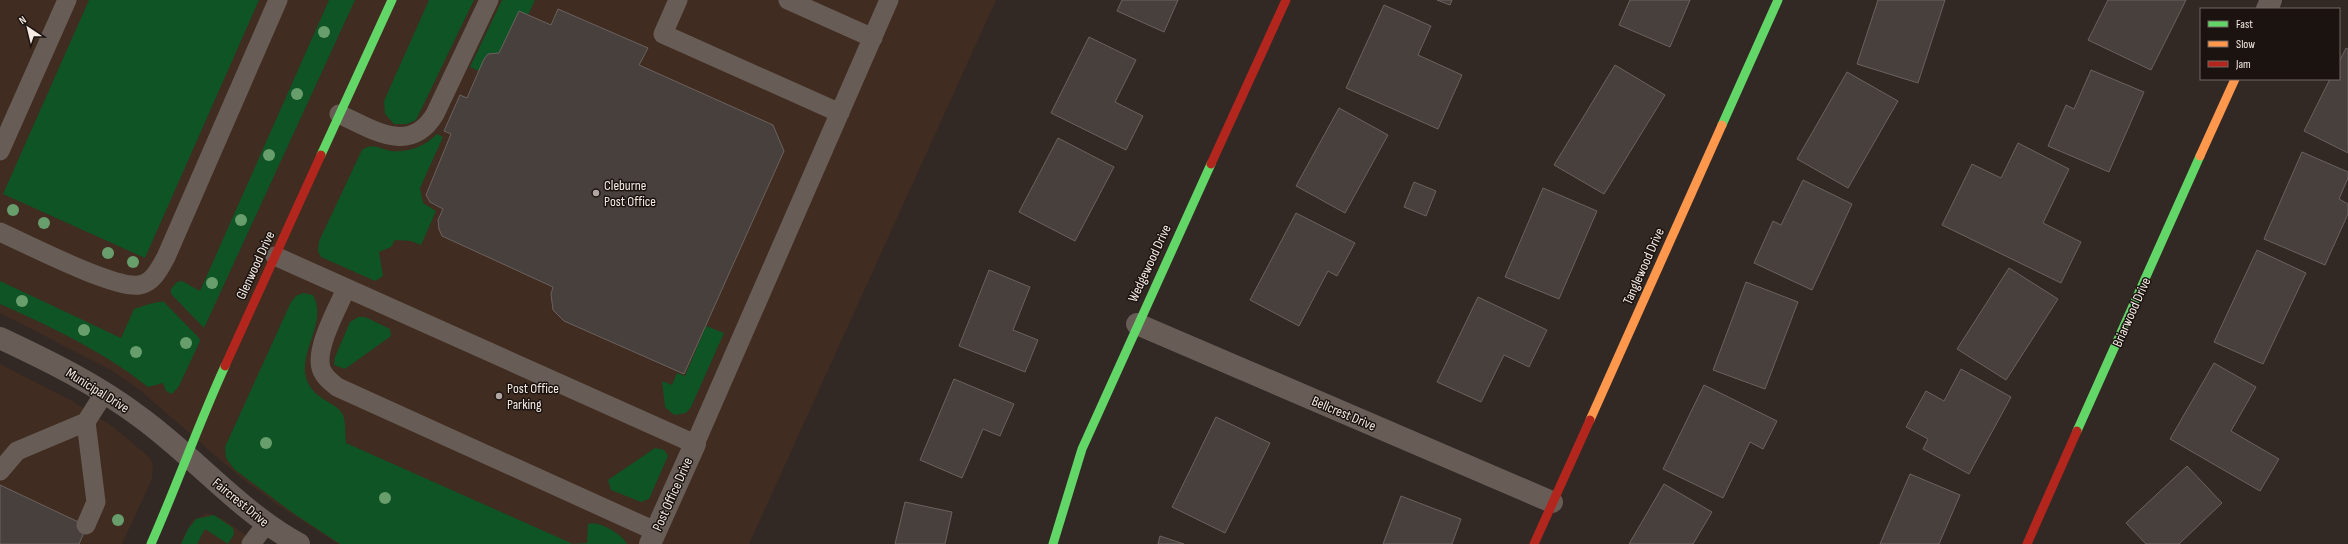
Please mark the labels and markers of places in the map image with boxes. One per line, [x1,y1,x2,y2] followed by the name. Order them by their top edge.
[604,177,656,210] place label: Cleburne Post Office
[591,188,601,198] marker: Cleburne Post Office
[507,380,559,413] place label: Post Office Parking
[494,391,504,401] marker: Post Office Parking

